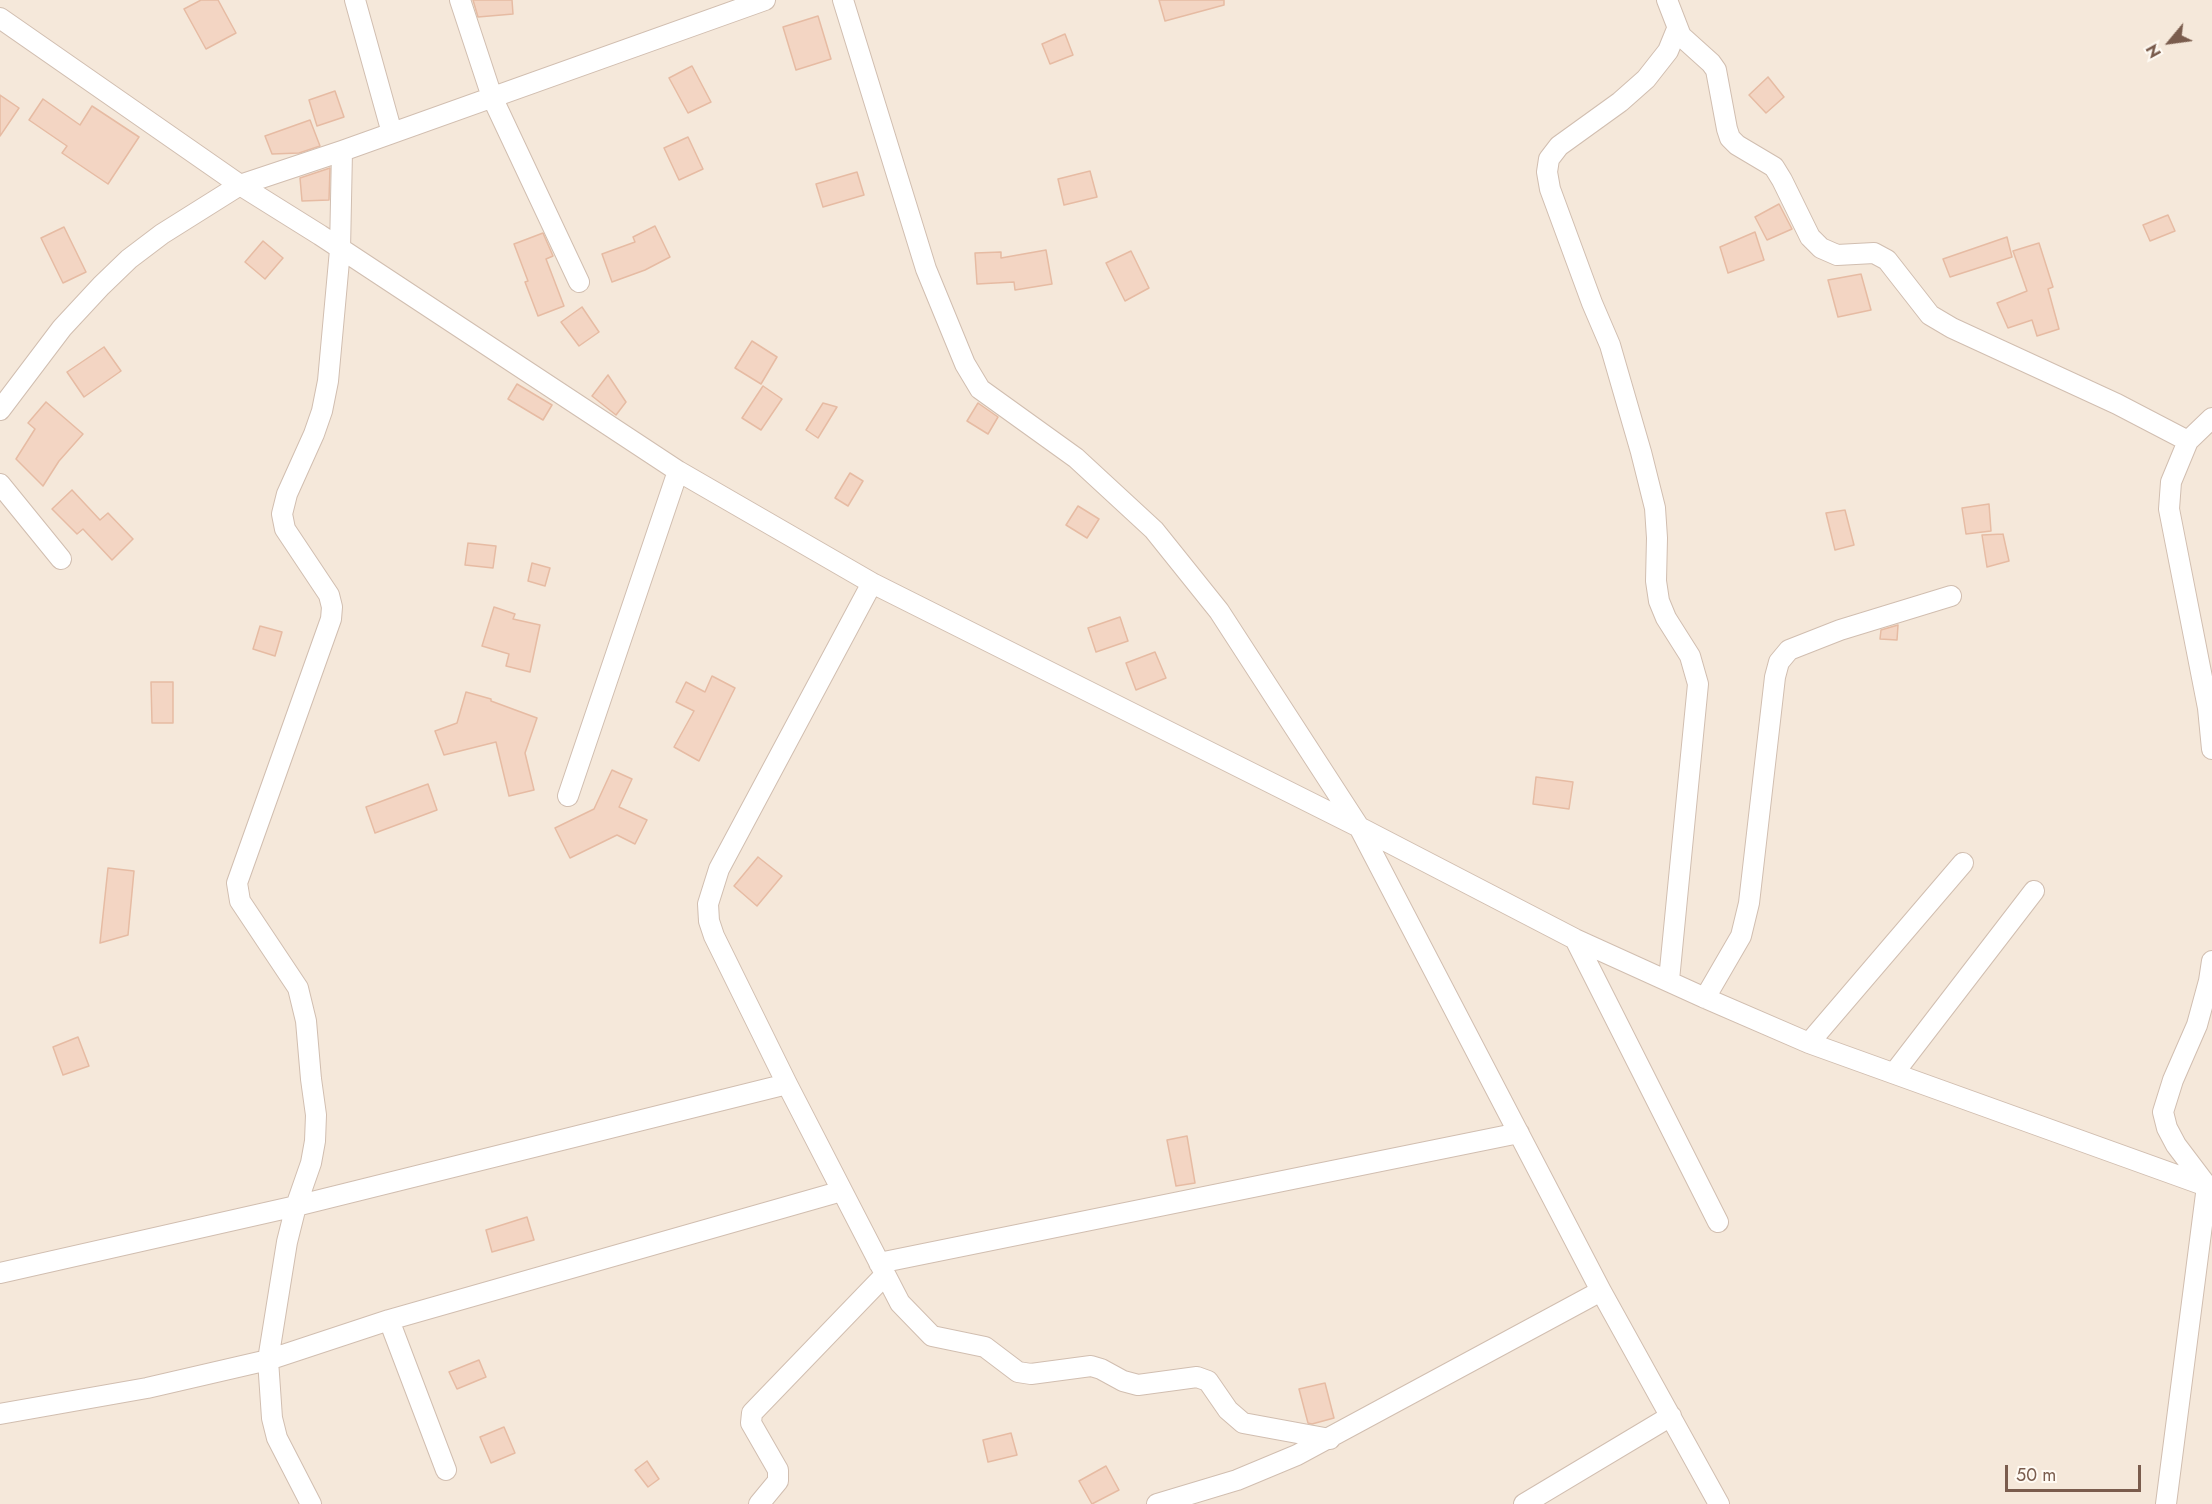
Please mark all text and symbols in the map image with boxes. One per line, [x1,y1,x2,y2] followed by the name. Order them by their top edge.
[2140,12,2200,72] north arrow
[2141,40,2167,62] text: N
[2008,1453,2144,1491] scale bar
[2016,1462,2056,1488] text: 50 m

